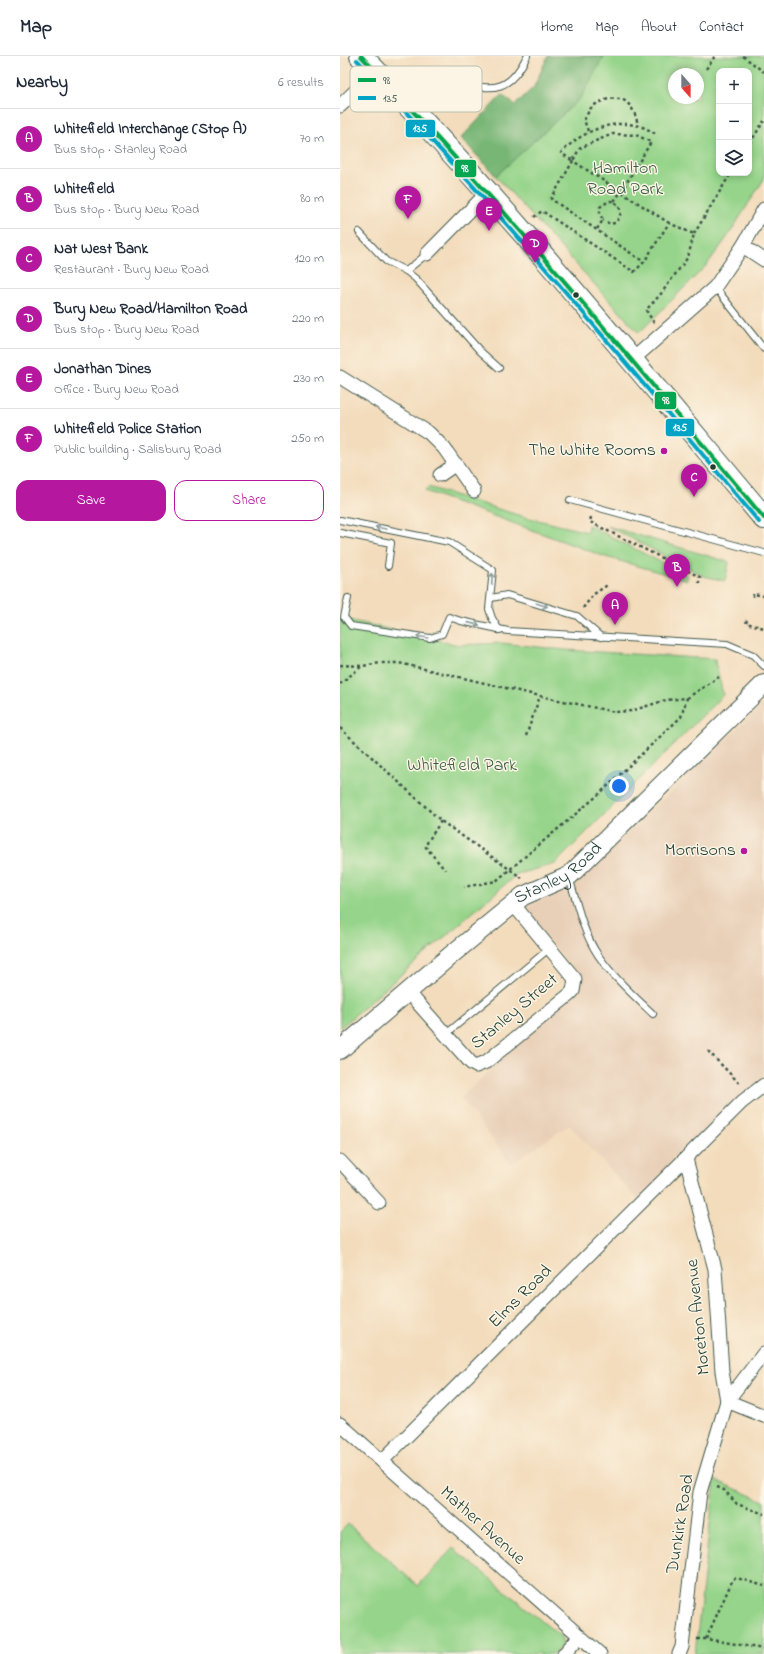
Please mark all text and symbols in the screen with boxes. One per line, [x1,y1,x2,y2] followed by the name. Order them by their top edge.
[20,14,52,41] text: Map
[541,17,573,38] text: Home
[595,17,619,38] text: Map
[641,17,677,38] text: About
[699,17,744,38] text: Contact
[350,66,482,112] legend
[668,68,704,104] north arrow
[716,68,752,176] map controls
[716,68,752,104] button: +
[16,70,68,95] text: Nearby
[278,73,324,92] text: 6 results
[383,73,390,89] text: 98
[383,91,397,107] text: 135
[716,104,752,140] button: −
[54,118,246,140] text: Whitefield Interchange (Stop A)
[405,119,436,138] line badge: 135
[413,121,428,137] text: 135
[25,129,33,148] text: A
[300,129,324,148] text: 70 m
[54,140,187,159] text: Bus stop · Stanley Road
[716,140,752,176] button: layers
[587,156,663,203] park label: Hamilton Road Park
[454,159,477,178] line badge: 98
[460,161,470,177] text: 98
[54,178,115,200] text: Whitefield
[395,186,421,219] pin: F
[25,189,33,208] text: B
[300,189,324,208] text: 80 m
[476,198,502,231] pin: E
[54,200,199,219] text: Bus stop · Bury New Road
[522,230,548,263] pin: D
[54,238,148,260] text: Nat West Bank
[25,249,33,268] text: C
[294,249,324,268] text: 120 m
[54,260,209,279] text: Restaurant · Bury New Road
[571,290,581,300] unlabelled marker
[54,298,247,320] text: Bury New Road/Hamilton Road
[24,309,34,328] text: D
[292,309,324,328] text: 220 m
[54,320,199,339] text: Bus stop · Bury New Road
[54,358,152,380] text: Jonathan Dines
[25,369,33,388] text: E
[293,369,324,388] text: 230 m
[54,380,179,399] text: Office · Bury New Road
[654,391,677,410] line badge: 98
[661,393,671,409] text: 98
[54,418,201,440] text: Whitefield Police Station
[665,418,695,437] line badge: 135
[673,420,688,436] text: 135
[25,429,33,448] text: F
[291,429,324,448] text: 250 m
[528,438,656,464] place label: The White Rooms
[54,440,222,459] text: Public building · Salisbury Road
[659,446,669,456] marker: The White Rooms
[708,462,718,472] unlabelled marker
[681,464,707,497] pin: C
[16,480,166,521] button: Save
[174,480,324,521] button: Share
[375,524,388,532] one-way arrow
[664,554,690,587] pin: B
[488,573,496,586] one-way arrow
[602,592,628,625] pin: A
[535,602,548,609] one-way arrow
[467,621,480,629] one-way arrow
[416,633,429,641] one-way arrow
[407,753,517,779] park label: Whitefield Park
[609,776,629,796] your location
[509,836,609,911] street label: Stanley Road
[665,838,736,864] place label: Morrisons
[739,846,749,856] marker: Morrisons
[466,968,564,1056] street label: Stanley Street
[680,1257,718,1376] street label: Moreton Avenue
[483,1259,559,1335] street label: Elms Road
[660,1472,702,1577] street label: Dunkirk Road
[433,1480,531,1572] street label: Mather Avenue

